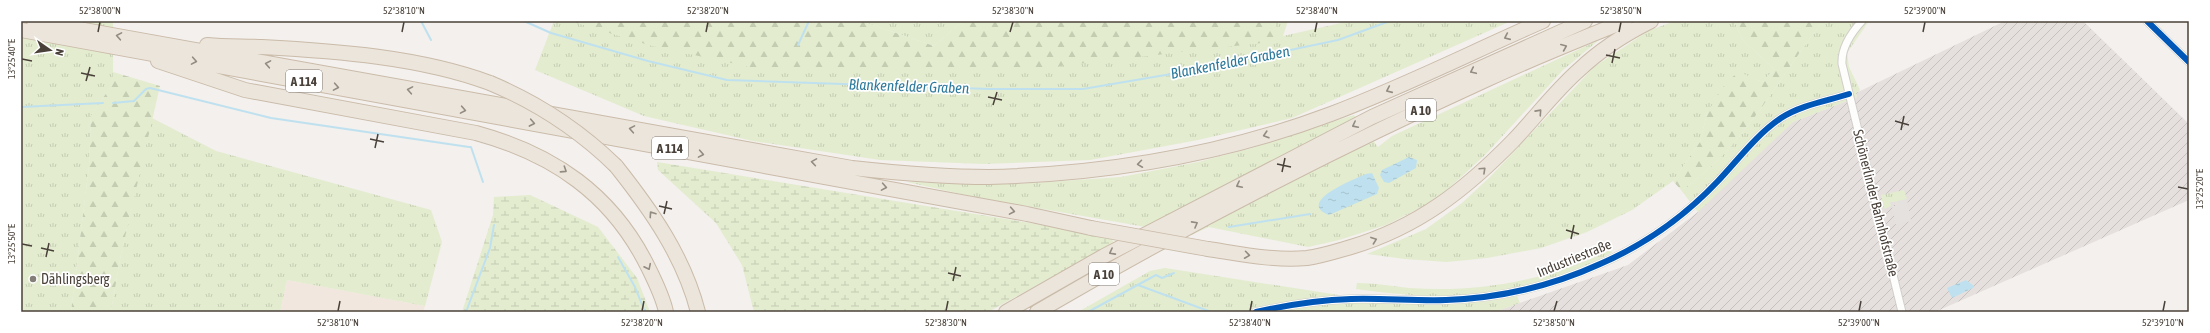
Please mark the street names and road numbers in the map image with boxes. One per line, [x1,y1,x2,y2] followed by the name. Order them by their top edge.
[286,70,322,92] road number: A 114
[1406,99,1436,121] road number: A 10
[1850,128,1902,278] street label: Schönerlinder Bahnhofstraße
[652,137,688,159] road number: A 114
[1535,236,1613,280] street label: Industriestraße
[1089,263,1119,285] road number: A 10

